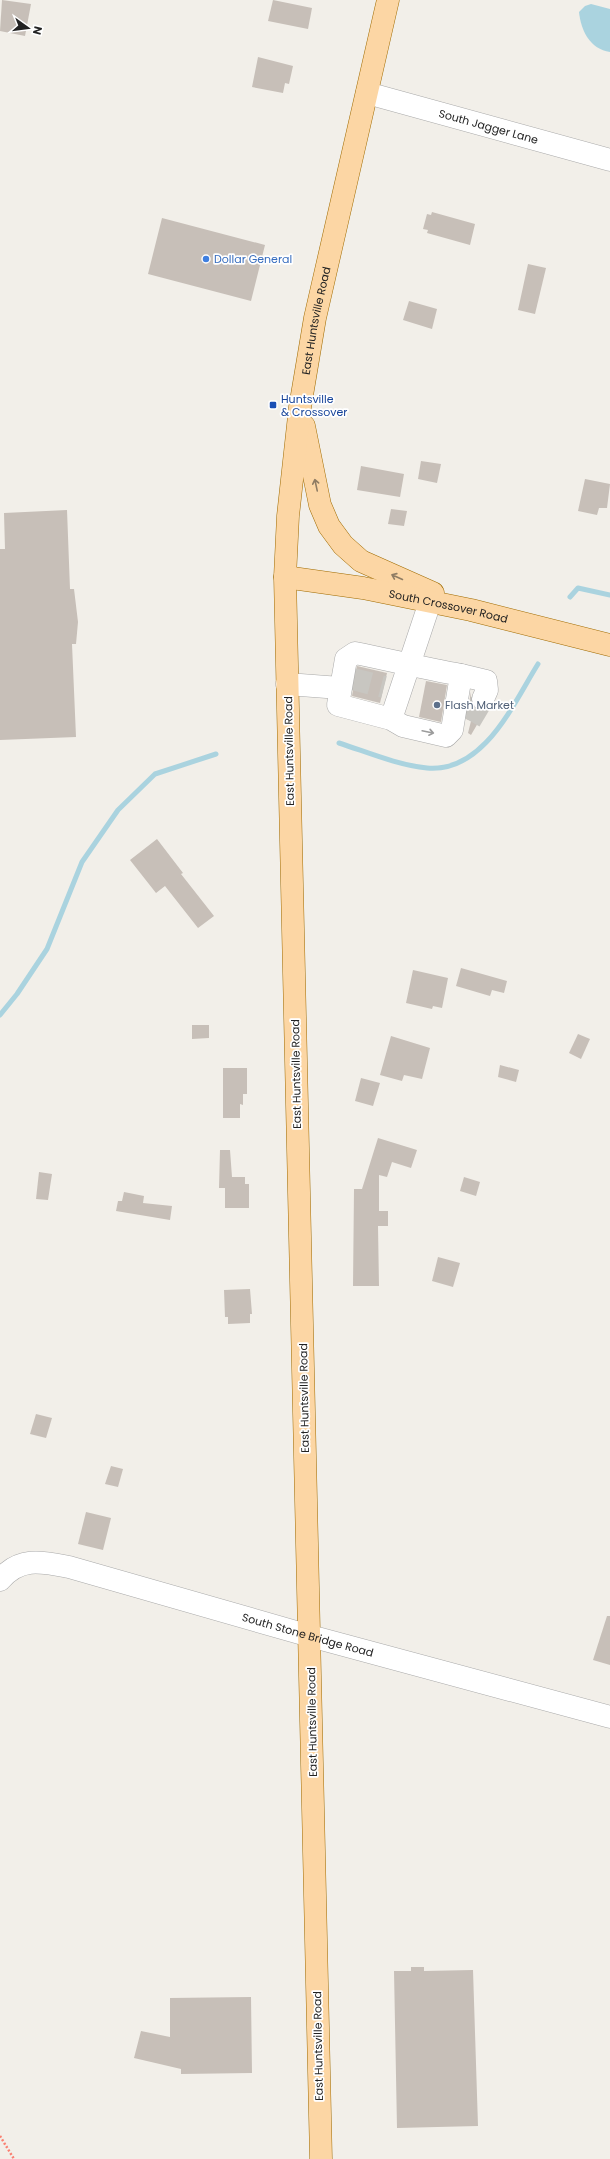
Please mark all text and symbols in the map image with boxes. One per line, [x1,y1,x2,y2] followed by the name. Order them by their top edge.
[8,8,48,48] north arrow
[29,24,46,36] text: N
[437,105,540,148] street label: South Jagger Lane
[214,251,292,267] place label: Dollar General
[201,254,211,264] marker: Dollar General
[298,265,335,376] street label: East Huntsville Road
[281,391,347,420] place label: Huntsville & Crossover
[268,400,278,410] marker: Huntsville & Crossover
[312,479,320,492] one-way arrow
[392,573,404,580] one-way arrow
[387,585,510,627] street label: South Crossover Road
[280,696,298,806] street label: East Huntsville Road
[445,697,514,713] place label: Flash Market
[432,700,442,710] marker: Flash Market
[421,728,434,736] one-way arrow
[287,1019,305,1129] street label: East Huntsville Road
[295,1343,313,1453] street label: East Huntsville Road
[240,1609,375,1661] street label: South Stone Bridge Road
[303,1667,321,1777] street label: East Huntsville Road
[309,1991,327,2101] street label: East Huntsville Road

